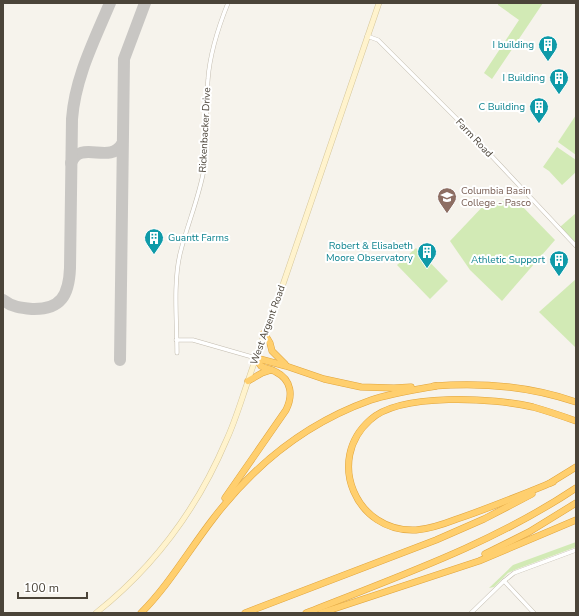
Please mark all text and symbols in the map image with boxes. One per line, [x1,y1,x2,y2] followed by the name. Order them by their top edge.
[537,34,559,62] building icon: I building
[493,38,534,52] place label: I building
[548,67,570,95] building icon: I Building
[503,71,545,85] place label: I Building
[196,87,214,173] street label: Rickenbacker Drive
[528,96,550,124] building icon: C Building
[478,100,525,114] place label: C Building
[452,115,496,161] street label: Farm Road
[461,184,531,210] place label: Columbia Basin College - Pasco
[436,186,458,214] school or university icon: Columbia Basin College - Pasco
[143,227,165,255] building icon: Guantt Farms
[168,231,229,245] place label: Guantt Farms
[326,239,414,265] place label: Robert & Elisabeth Moore Observatory
[416,241,438,269] building icon: Robert & Elisabeth Moore Observatory
[548,249,570,277] building icon: Athletic Support
[471,253,545,267] place label: Athletic Support
[247,283,289,367] street label: West Argent Road
[18,574,87,600] scale bar
[24,580,59,596] text: 100 m

